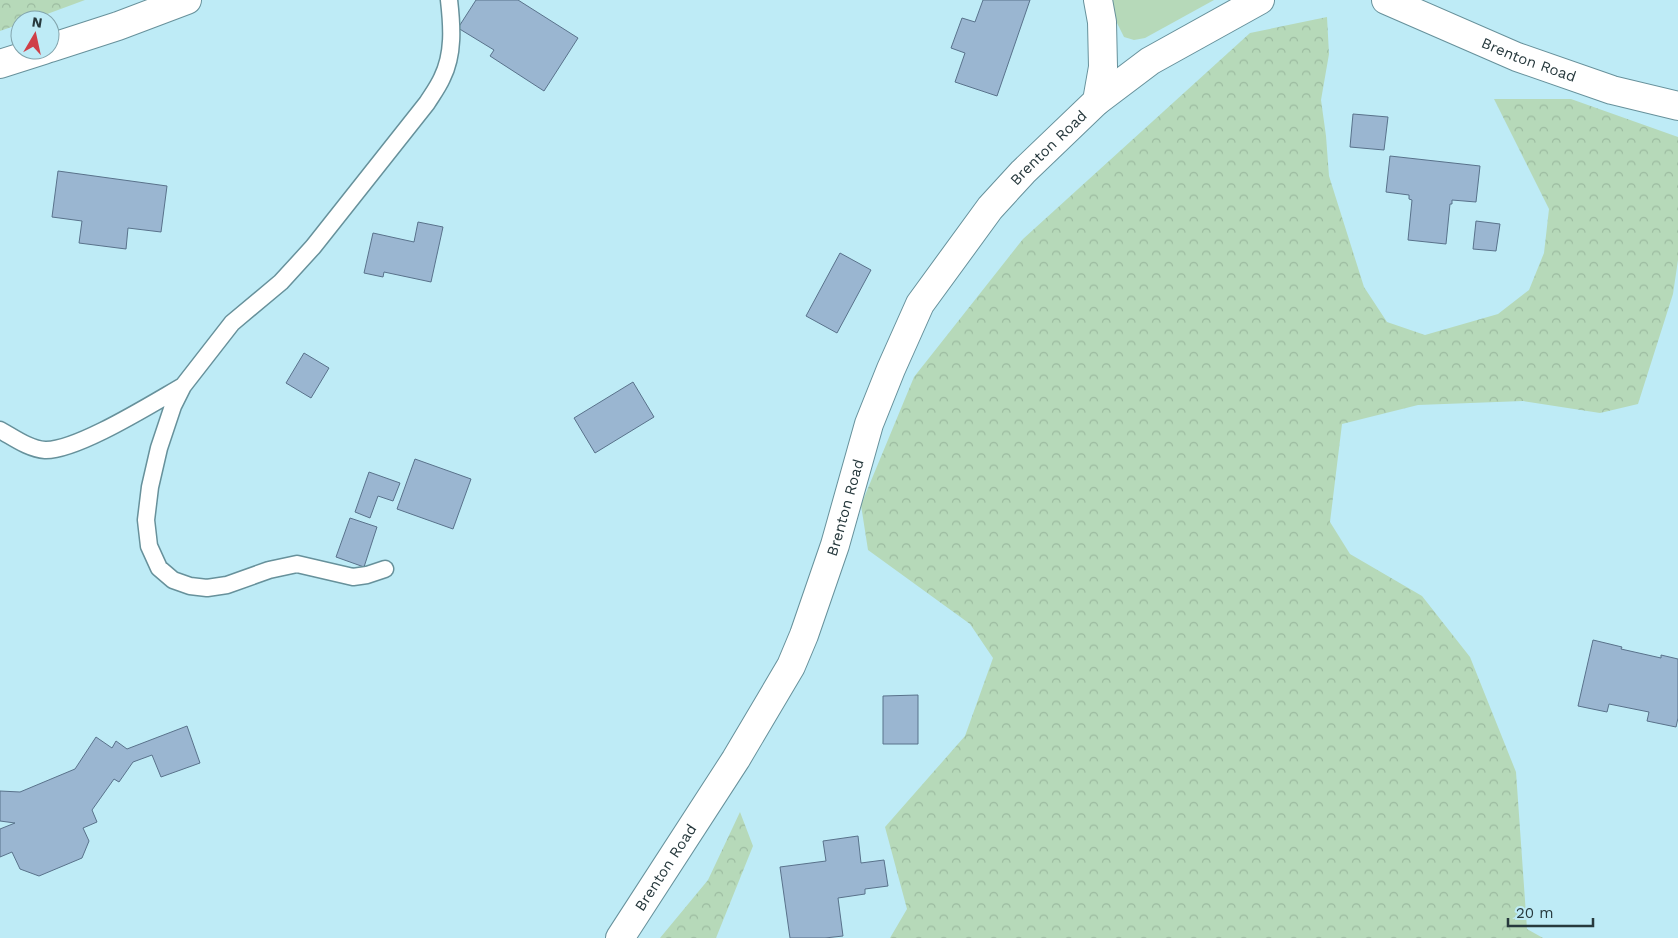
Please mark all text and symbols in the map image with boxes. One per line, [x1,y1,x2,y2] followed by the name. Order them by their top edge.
[10,10,60,60] north arrow
[31,13,43,31] text: N
[1479,34,1579,86] street label: Brenton Road
[1006,107,1091,189] street label: Brenton Road
[823,457,868,558] street label: Brenton Road
[631,821,700,914] street label: Brenton Road
[1508,896,1593,928] scale bar
[1516,904,1554,922] text: 20 m

